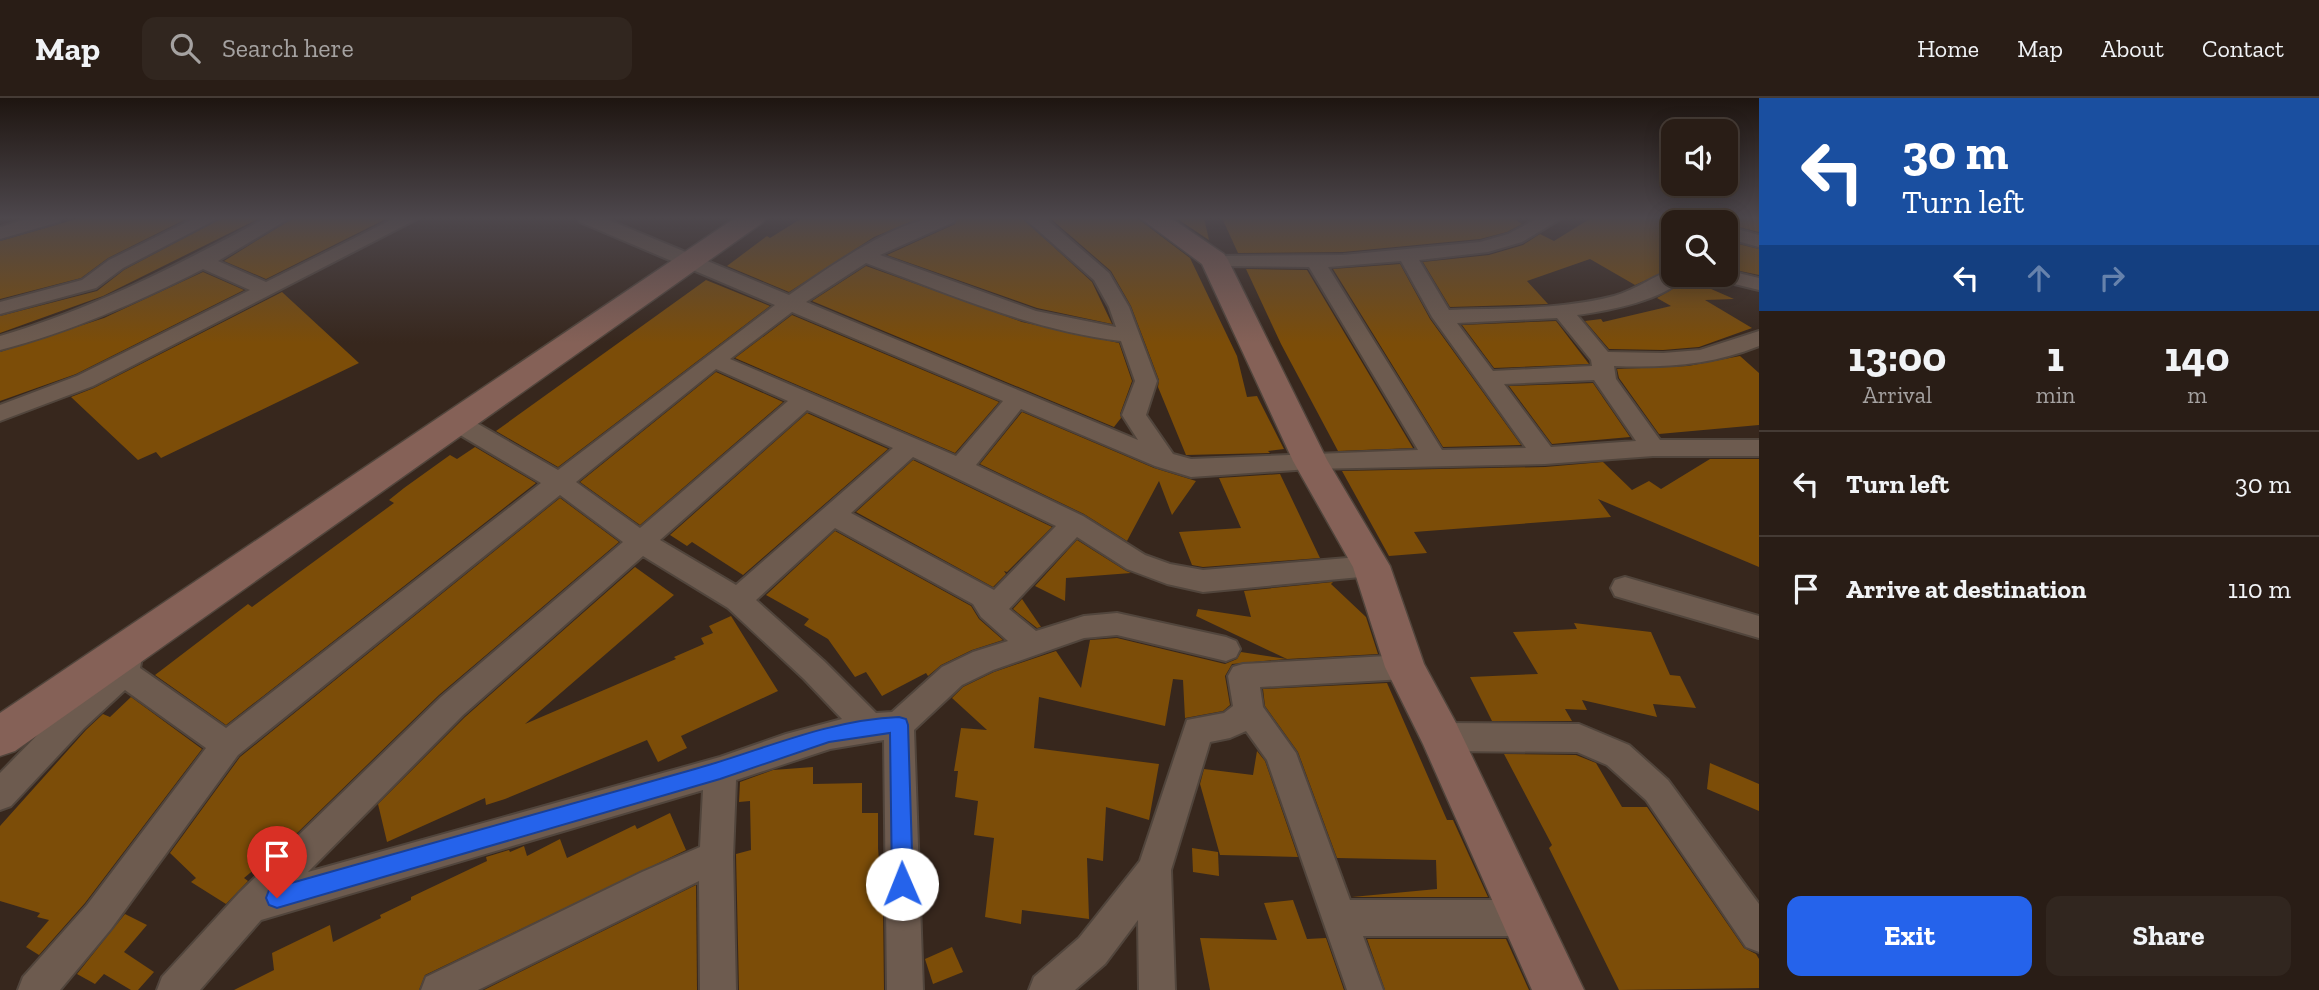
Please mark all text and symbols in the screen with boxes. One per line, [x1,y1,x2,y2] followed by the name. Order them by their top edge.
[142,17,632,80] search box
[35,29,100,68] text: Map
[166,29,204,67] icon: search
[222,32,354,64] text: Search here
[1917,34,1979,63] text: Home
[2017,34,2063,63] text: Map
[2101,34,2164,63] text: About
[2202,34,2284,63] text: Contact
[1661,119,1738,287] map controls
[1661,119,1738,196] button: sound
[1902,123,2008,182] text: 30 m
[1787,126,1878,217] icon: left
[1902,183,2024,221] text: Turn left
[1661,210,1738,287] button: search
[1947,259,1985,297] icon: left
[2020,259,2058,297] icon: ahead
[2093,259,2131,297] icon: right
[1848,331,1946,382] text: 13:00
[2047,331,2064,382] text: 1
[2165,331,2230,382] text: 140
[1863,381,1932,409] text: Arrival
[2036,381,2075,409] text: min
[2187,381,2207,409] text: m
[1787,465,1825,503] icon: left
[1846,468,1949,500] text: Turn left
[2235,468,2291,500] text: 30 m
[1787,570,1825,608] icon: arrive
[1846,573,2086,605] text: Arrive at destination
[2228,573,2291,605] text: 110 m
[247,826,307,898] pin
[258,837,296,875] icon: arrive
[865,847,939,921] position arrow
[1787,896,2032,976] button: Exit
[2046,896,2291,976] button: Share

